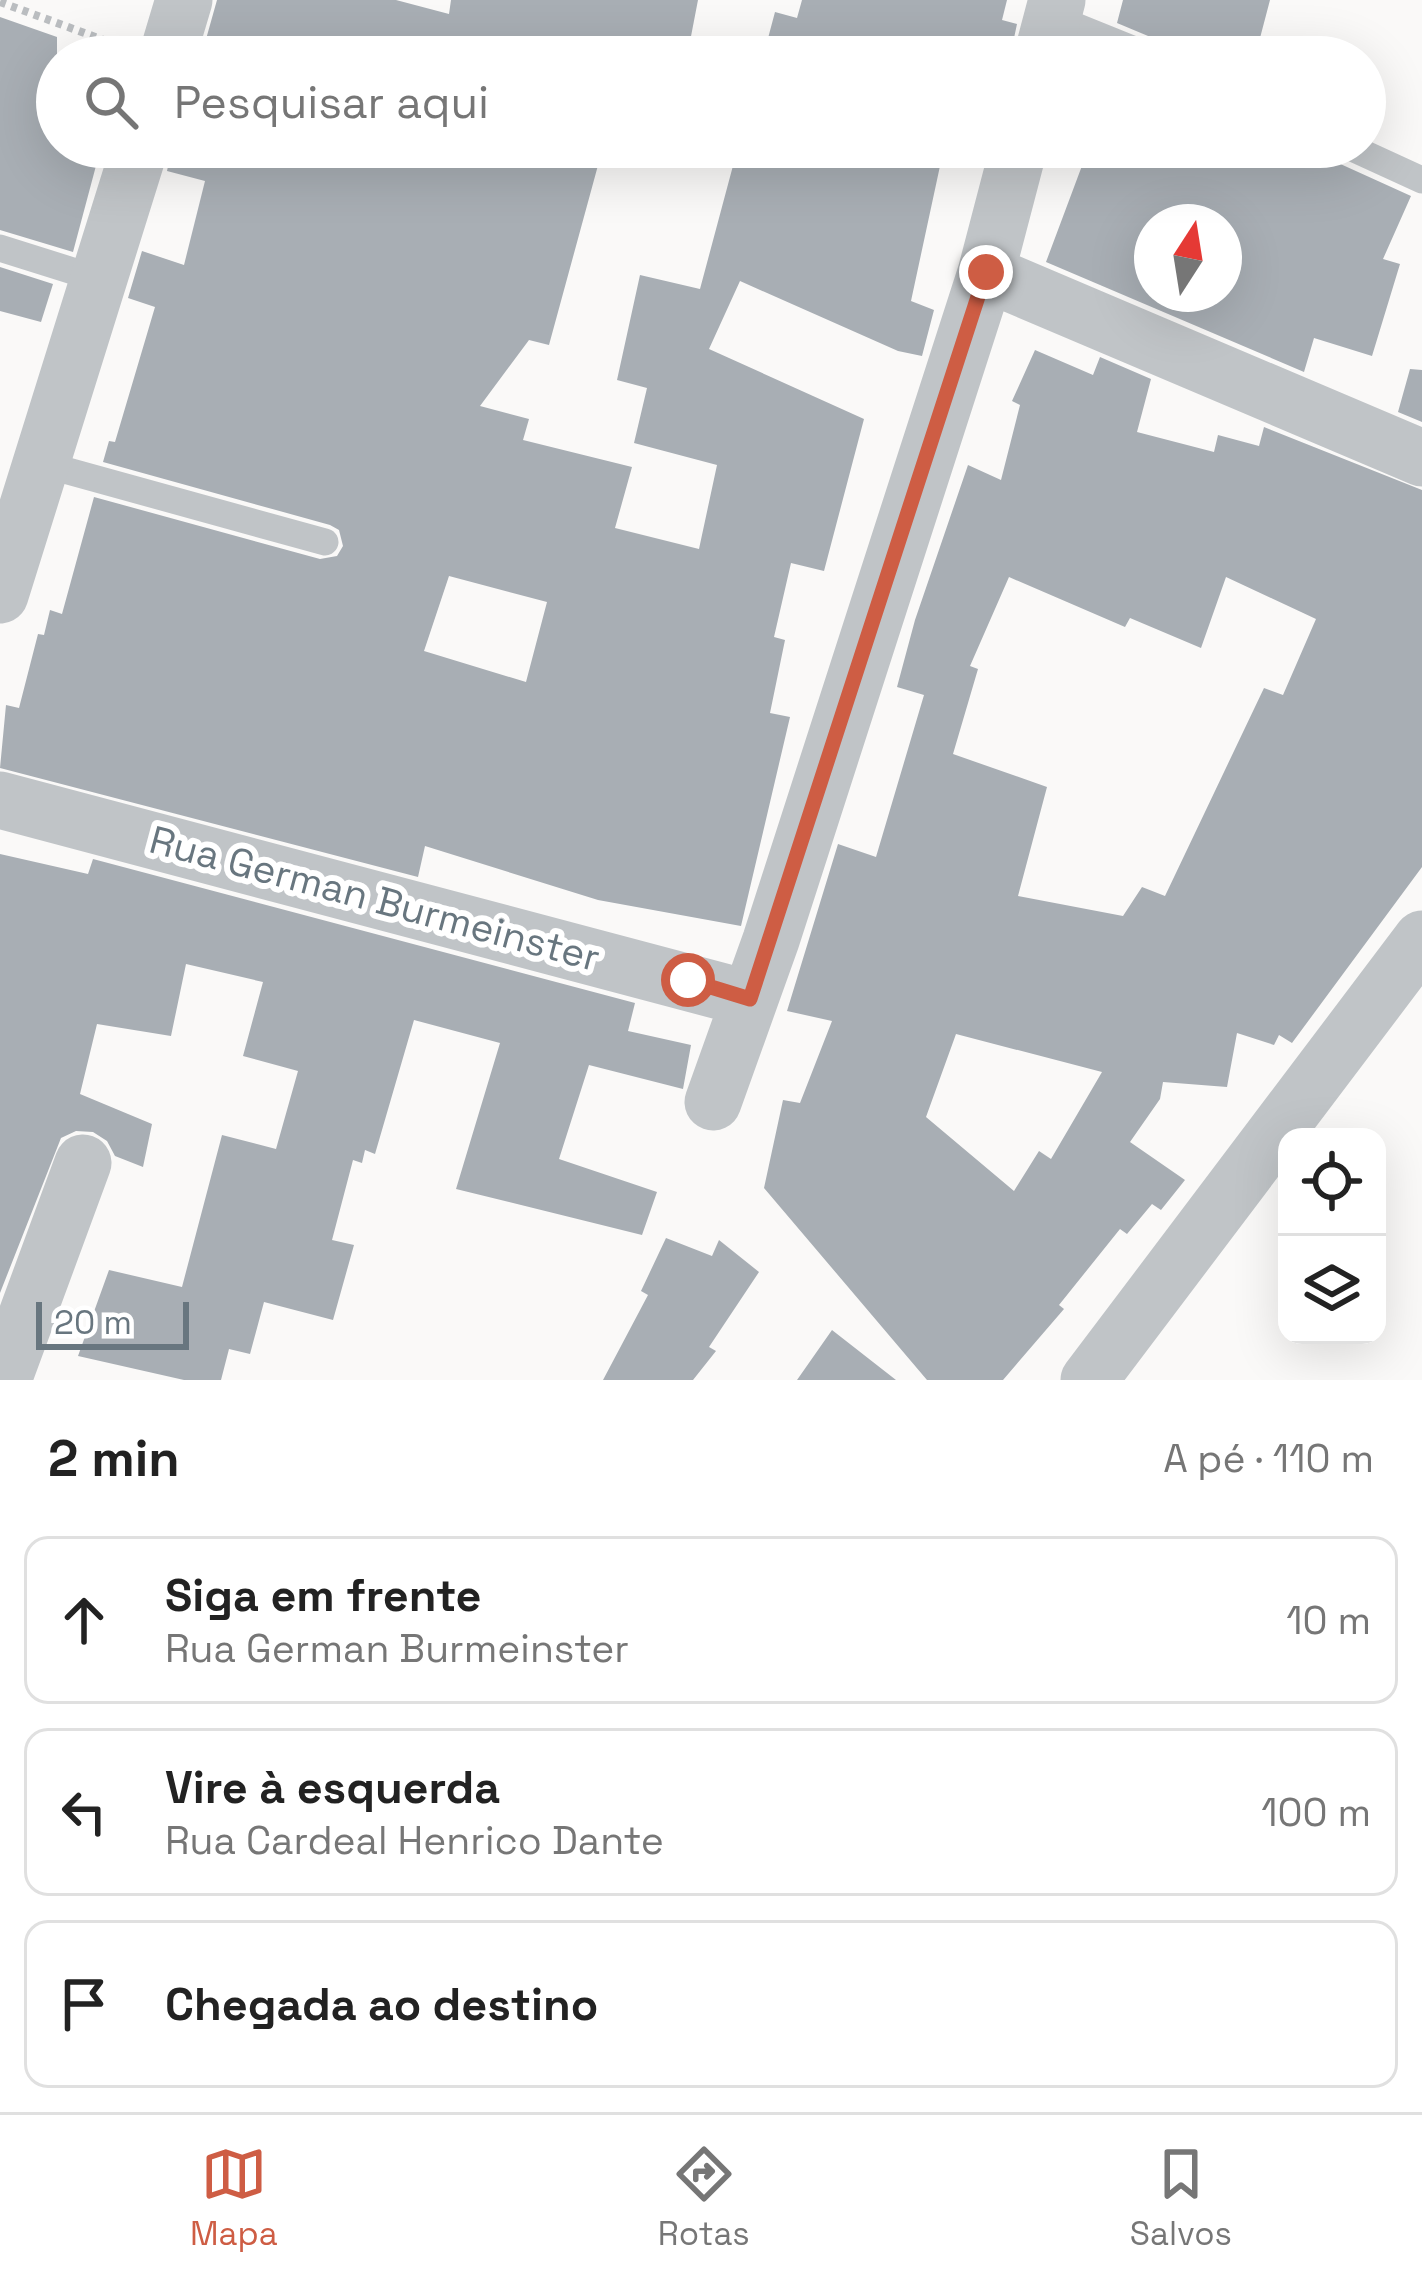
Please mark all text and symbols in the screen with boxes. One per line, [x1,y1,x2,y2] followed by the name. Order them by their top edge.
[36,36,1386,168] search box
[78,69,144,135] icon: search
[174,74,489,131] text: Pesquisar aqui
[1134,204,1242,312] north arrow
[959,245,1013,299] route end
[144,815,605,982] street label: Rua German Burmeinster
[661,953,715,1007] route start
[1278,1128,1386,1344] map controls
[1278,1128,1386,1236] button: locate
[1278,1236,1386,1344] button: layers
[36,1296,189,1349] scale bar
[54,1302,132,1344] text: 20 m
[48,1426,180,1491] text: 2 min
[1163,1434,1374,1483] text: A pé · 110 m
[165,1567,482,1624] text: Siga em frente
[51,1587,117,1653] icon: ahead
[1286,1596,1371,1645] text: 10 m
[165,1624,629,1673] text: Rua German Burmeinster
[165,1759,500,1816] text: Vire à esquerda
[51,1779,117,1845] icon: left
[1261,1788,1371,1837] text: 100 m
[165,1816,664,1865] text: Rua Cardeal Henrico Dante
[51,1971,117,2037] icon: arrive
[165,1976,598,2033] text: Chegada ao destino
[190,2141,278,2255] tab: Mapa
[658,2141,750,2255] tab: Rotas
[1130,2141,1232,2255] tab: Salvos

